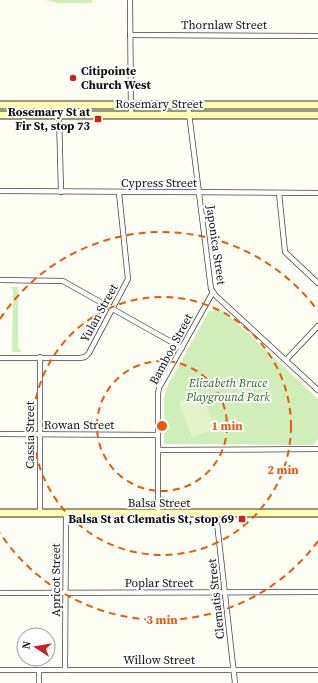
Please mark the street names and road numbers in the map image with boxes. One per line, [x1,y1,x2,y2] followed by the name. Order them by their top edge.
[181,17,267,33] street label: Thornlaw Street
[115,96,203,112] street label: Rosemary Street
[121,175,197,191] street label: Cypress Street
[202,203,230,286] street label: Japonica Street
[76,281,122,345] street label: Yulan Street
[146,311,196,387] street label: Bamboo Street
[22,401,38,469] street label: Cassia Street
[44,417,114,433] street label: Rowan Street
[128,495,190,511] street label: Balsa Street
[48,543,64,617] street label: Apricot Street
[204,558,228,640] street label: Clematis Street
[125,575,193,591] street label: Poplar Street
[123,652,195,668] street label: Willow Street

